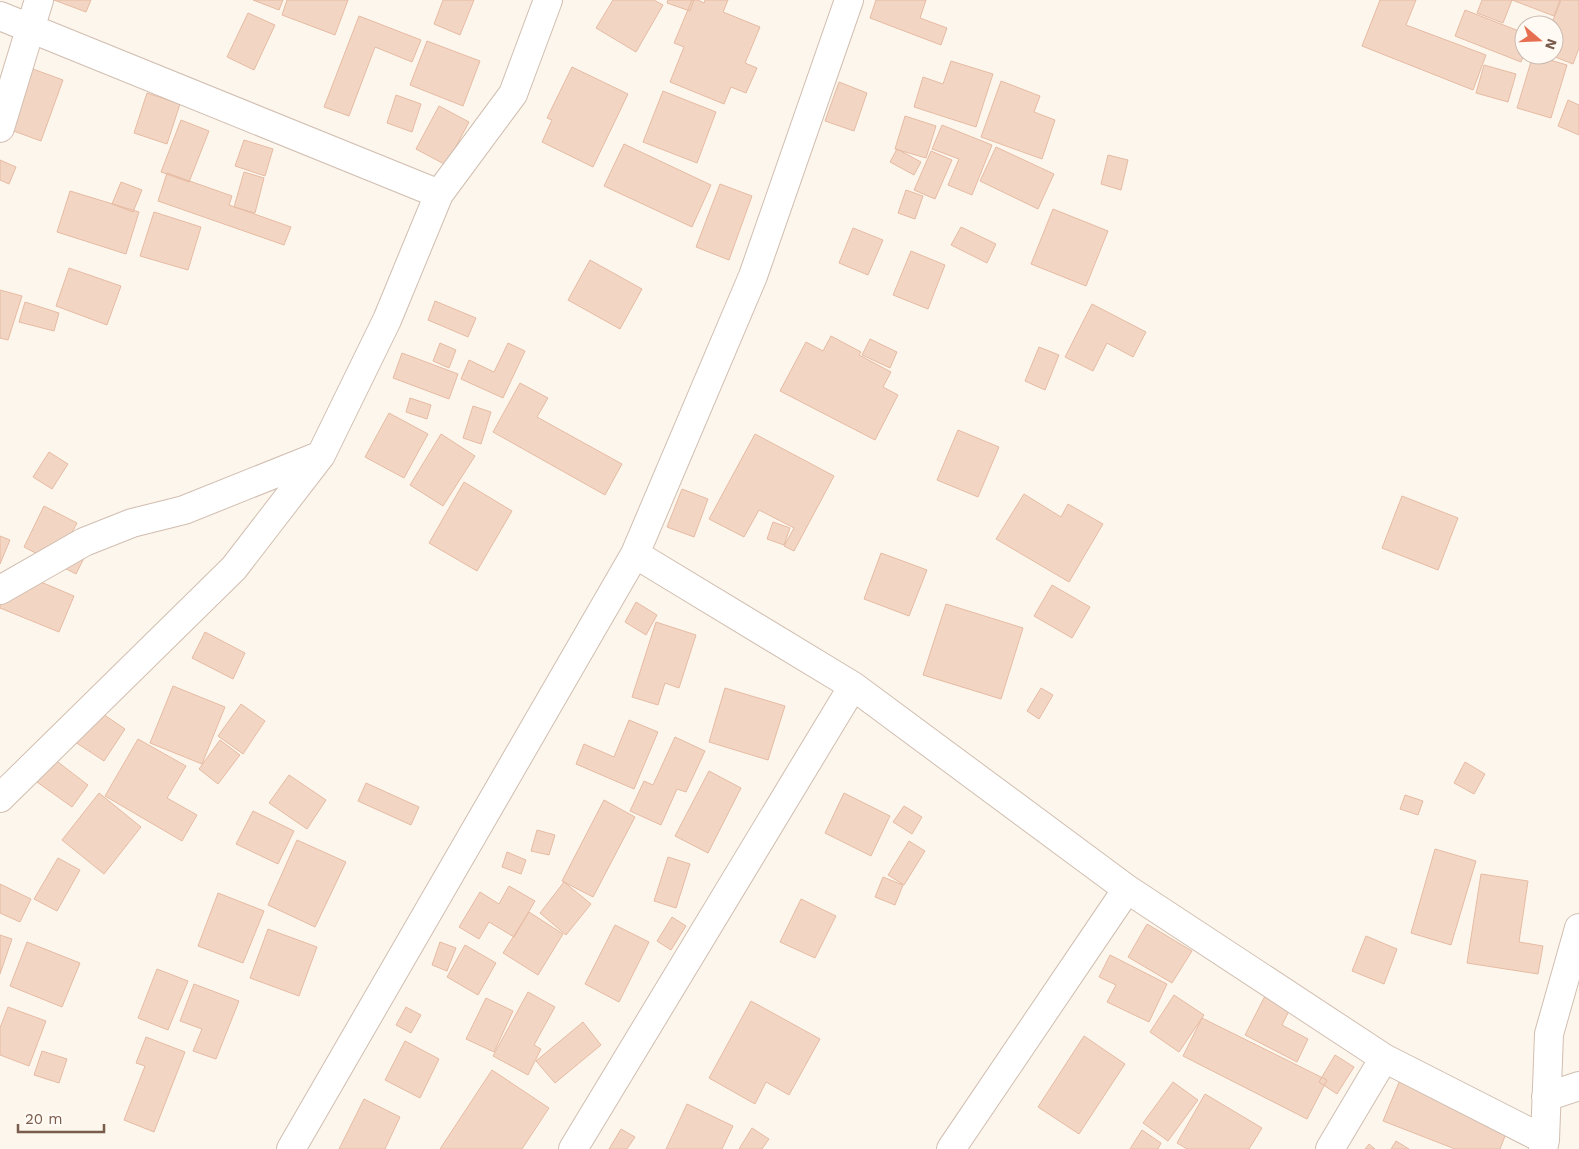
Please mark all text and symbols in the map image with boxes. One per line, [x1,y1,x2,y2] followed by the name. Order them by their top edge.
[1514,15,1564,65] north arrow
[1542,37,1561,52] text: N
[18,1102,104,1134] scale bar
[25,1110,63,1128] text: 20 m

